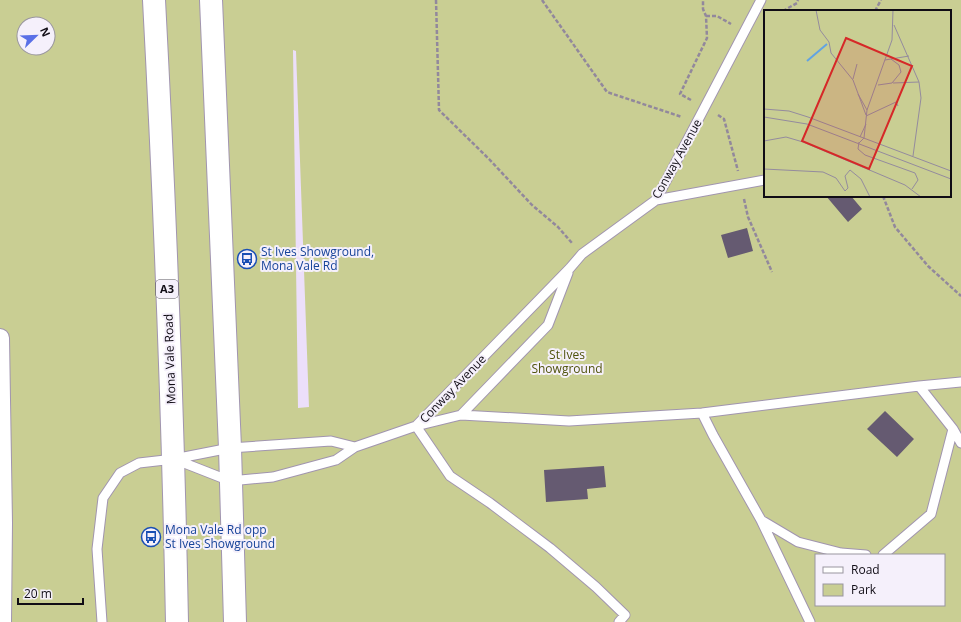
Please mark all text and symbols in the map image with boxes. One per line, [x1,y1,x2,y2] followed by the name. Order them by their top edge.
[764,10,951,197] inset map
[16,16,56,56] north arrow
[37,25,54,39] text: N
[648,115,706,202] street label: Conway Avenue
[261,243,374,274] place label: St Ives Showground, Mona Vale Rd
[236,248,258,270] bus stop icon: St Ives Showground, Mona Vale Rd
[156,280,178,298] road number: A3
[159,313,180,405] street label: Mona Vale Road
[531,346,603,377] park label: St Ives Showground
[416,351,490,427] street label: Conway Avenue
[165,521,275,552] place label: Mona Vale Rd opp St Ives Showground
[140,526,162,548] bus stop icon: Mona Vale Rd opp St Ives Showground
[815,554,945,606] legend
[851,561,880,578] text: Road
[18,580,83,606] scale bar
[851,581,877,598] text: Park
[24,585,52,602] text: 20 m

